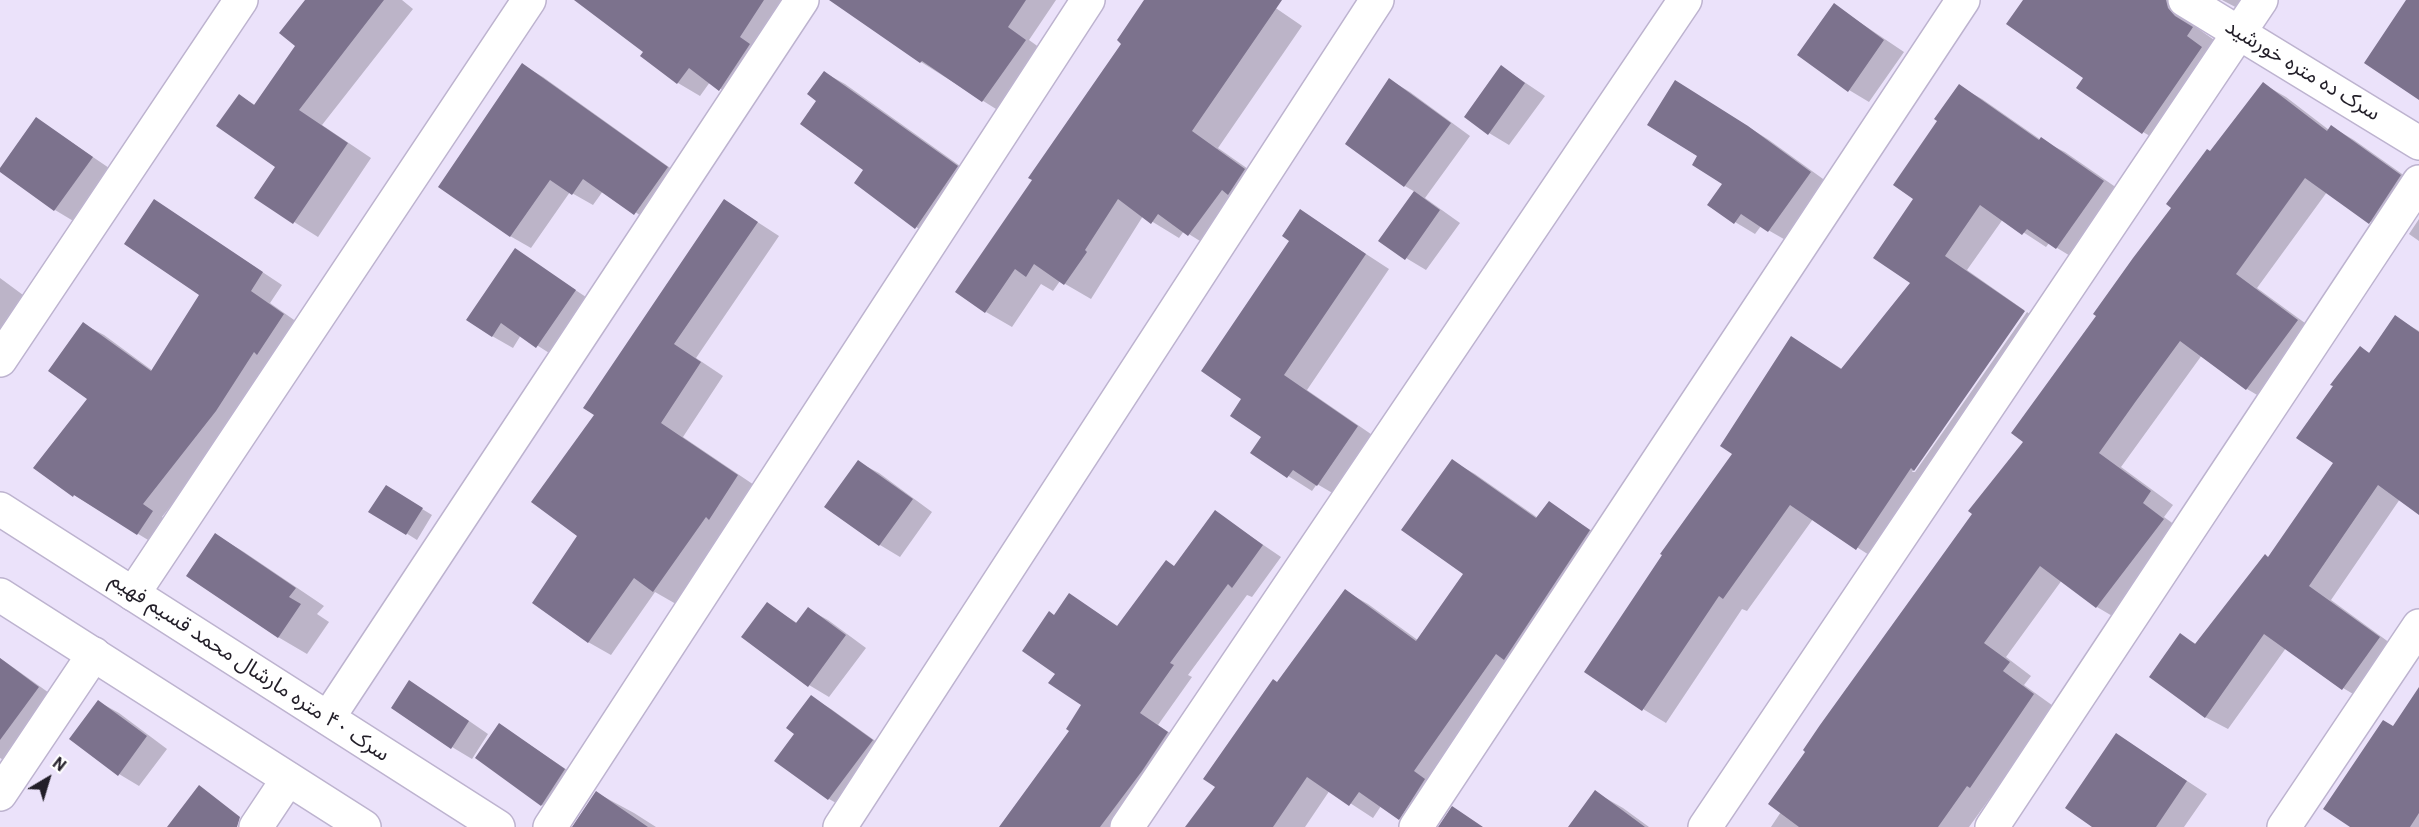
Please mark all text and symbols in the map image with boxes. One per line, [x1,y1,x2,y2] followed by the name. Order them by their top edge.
[2220,15,2384,127] street label: سرک ده متره خورشید
[105,568,393,768] street label: سرک ۴۰ متره مارشال محمد قسیم فهیم
[18,749,78,809] north arrow
[49,753,70,775] text: N

